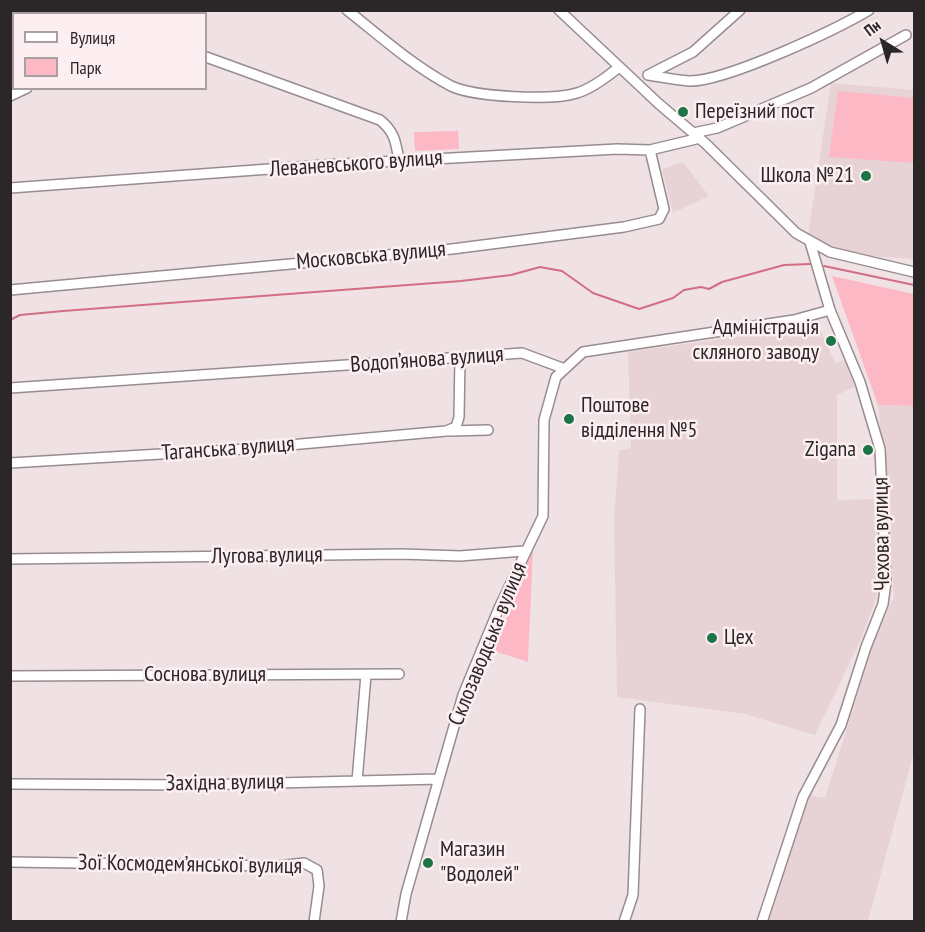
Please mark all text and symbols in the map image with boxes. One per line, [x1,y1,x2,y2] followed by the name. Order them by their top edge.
[12,12,207,90] legend
[853,12,913,72] north arrow
[860,15,884,40] text: Пн
[70,26,115,49] text: Вулиця
[70,56,101,79] text: Парк
[695,99,814,125] place label: Переїзний пост
[676,105,690,119] marker: Переїзний пост
[269,145,443,183] street label: Леваневського вулиця
[760,163,854,189] place label: Школа №21
[859,169,873,183] marker: Школа №21
[295,236,447,276] street label: Московська вулиця
[693,315,819,366] place label: Адміністрація скляного заводу
[824,334,838,348] marker: Адміністрація скляного заводу
[349,341,505,379] street label: Водоп’янова вулиця
[581,393,697,445] place label: Поштове відділення №5
[562,412,576,426] marker: Поштове відділення №5
[161,431,295,467] street label: Таганська вулиця
[805,437,856,463] place label: Zigana
[861,443,875,457] marker: Zigana
[868,477,896,591] street label: Чехова вулиця
[211,542,323,570] street label: Лугова вулиця
[443,558,533,730] street label: Склозаводська вулиця
[724,625,754,651] place label: Цех
[705,631,719,645] marker: Цех
[144,662,266,688] street label: Соснова вулиця
[165,769,285,797] street label: Західна вулиця
[440,837,519,888] place label: Магазин "Водолей"
[78,850,302,880] street label: Зої Космодем’янської вулиця
[421,856,435,870] marker: Магазин "Водолей"

